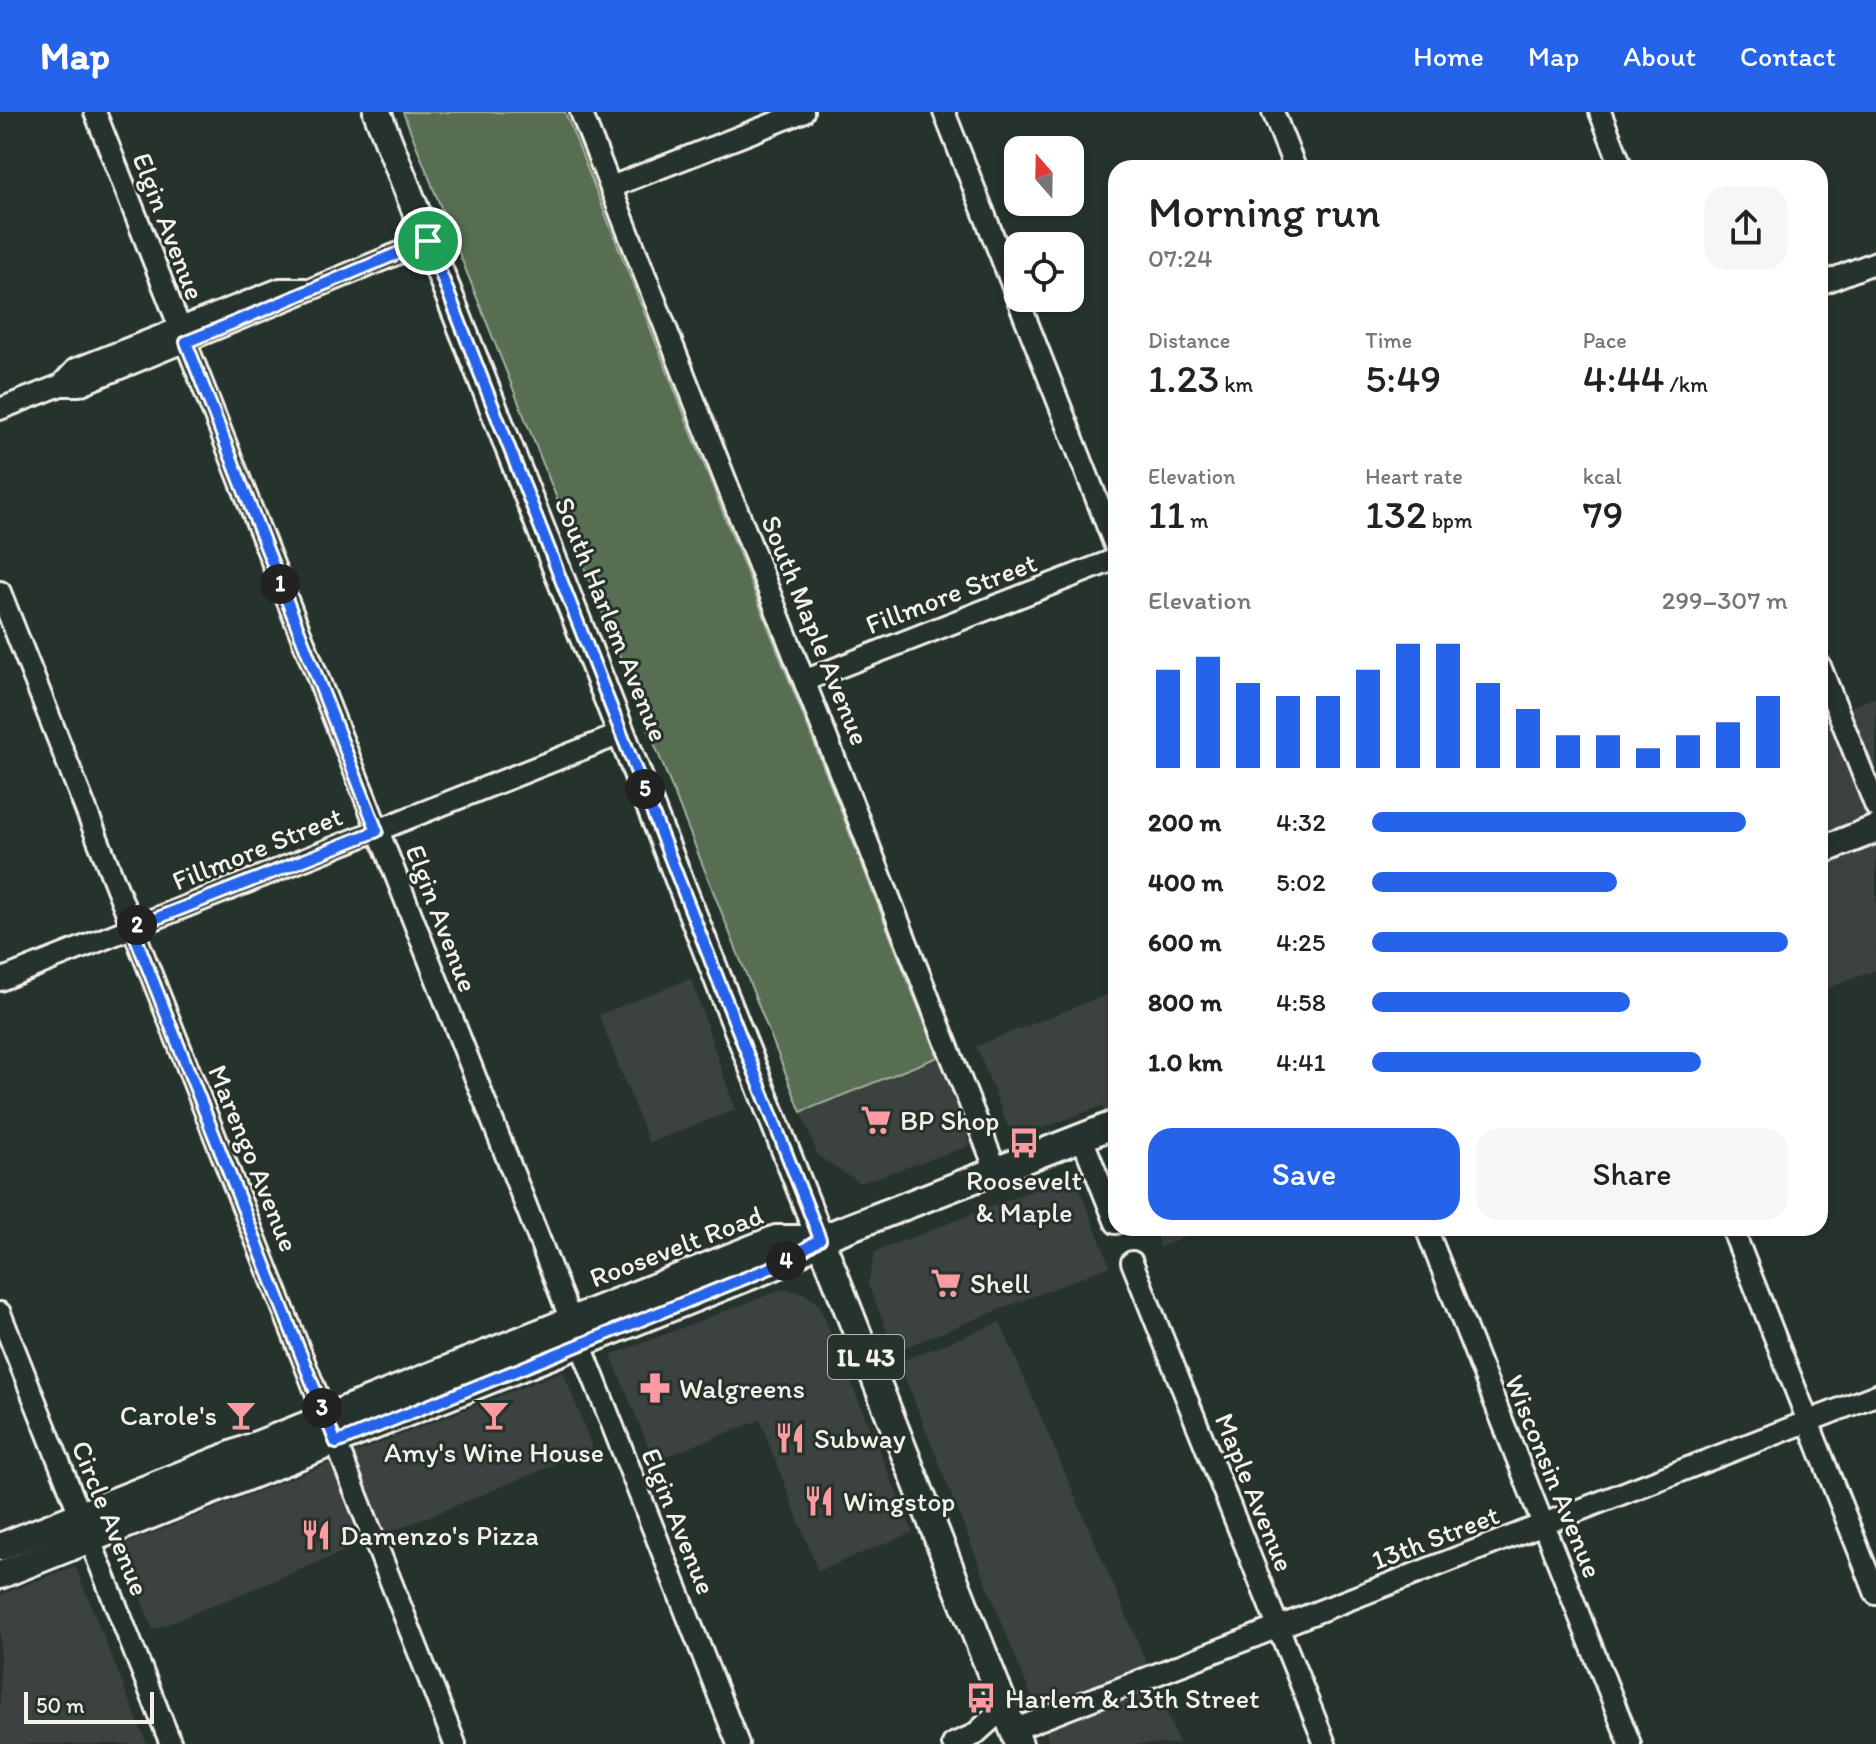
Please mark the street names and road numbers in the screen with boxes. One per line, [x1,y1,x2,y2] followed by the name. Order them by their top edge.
[125,148,213,304] street label: Elgin Avenue
[547,492,677,746] street label: South Harlem Avenue
[754,510,878,750] street label: South Maple Avenue
[861,545,1041,641] street label: Fillmore Street
[167,798,347,898] street label: Fillmore Street
[398,840,486,996] street label: Elgin Avenue
[201,1060,307,1256] street label: Marengo Avenue
[584,1197,768,1295] street label: Roosevelt Road
[828,1335,904,1379] road number: IL 43
[1498,1369,1610,1583] street label: Wisconsin Avenue
[1208,1408,1302,1576] street label: Maple Avenue
[64,1435,158,1601] street label: Circle Avenue
[634,1443,724,1599] street label: Elgin Avenue
[1366,1497,1504,1577] street label: 13th Street

